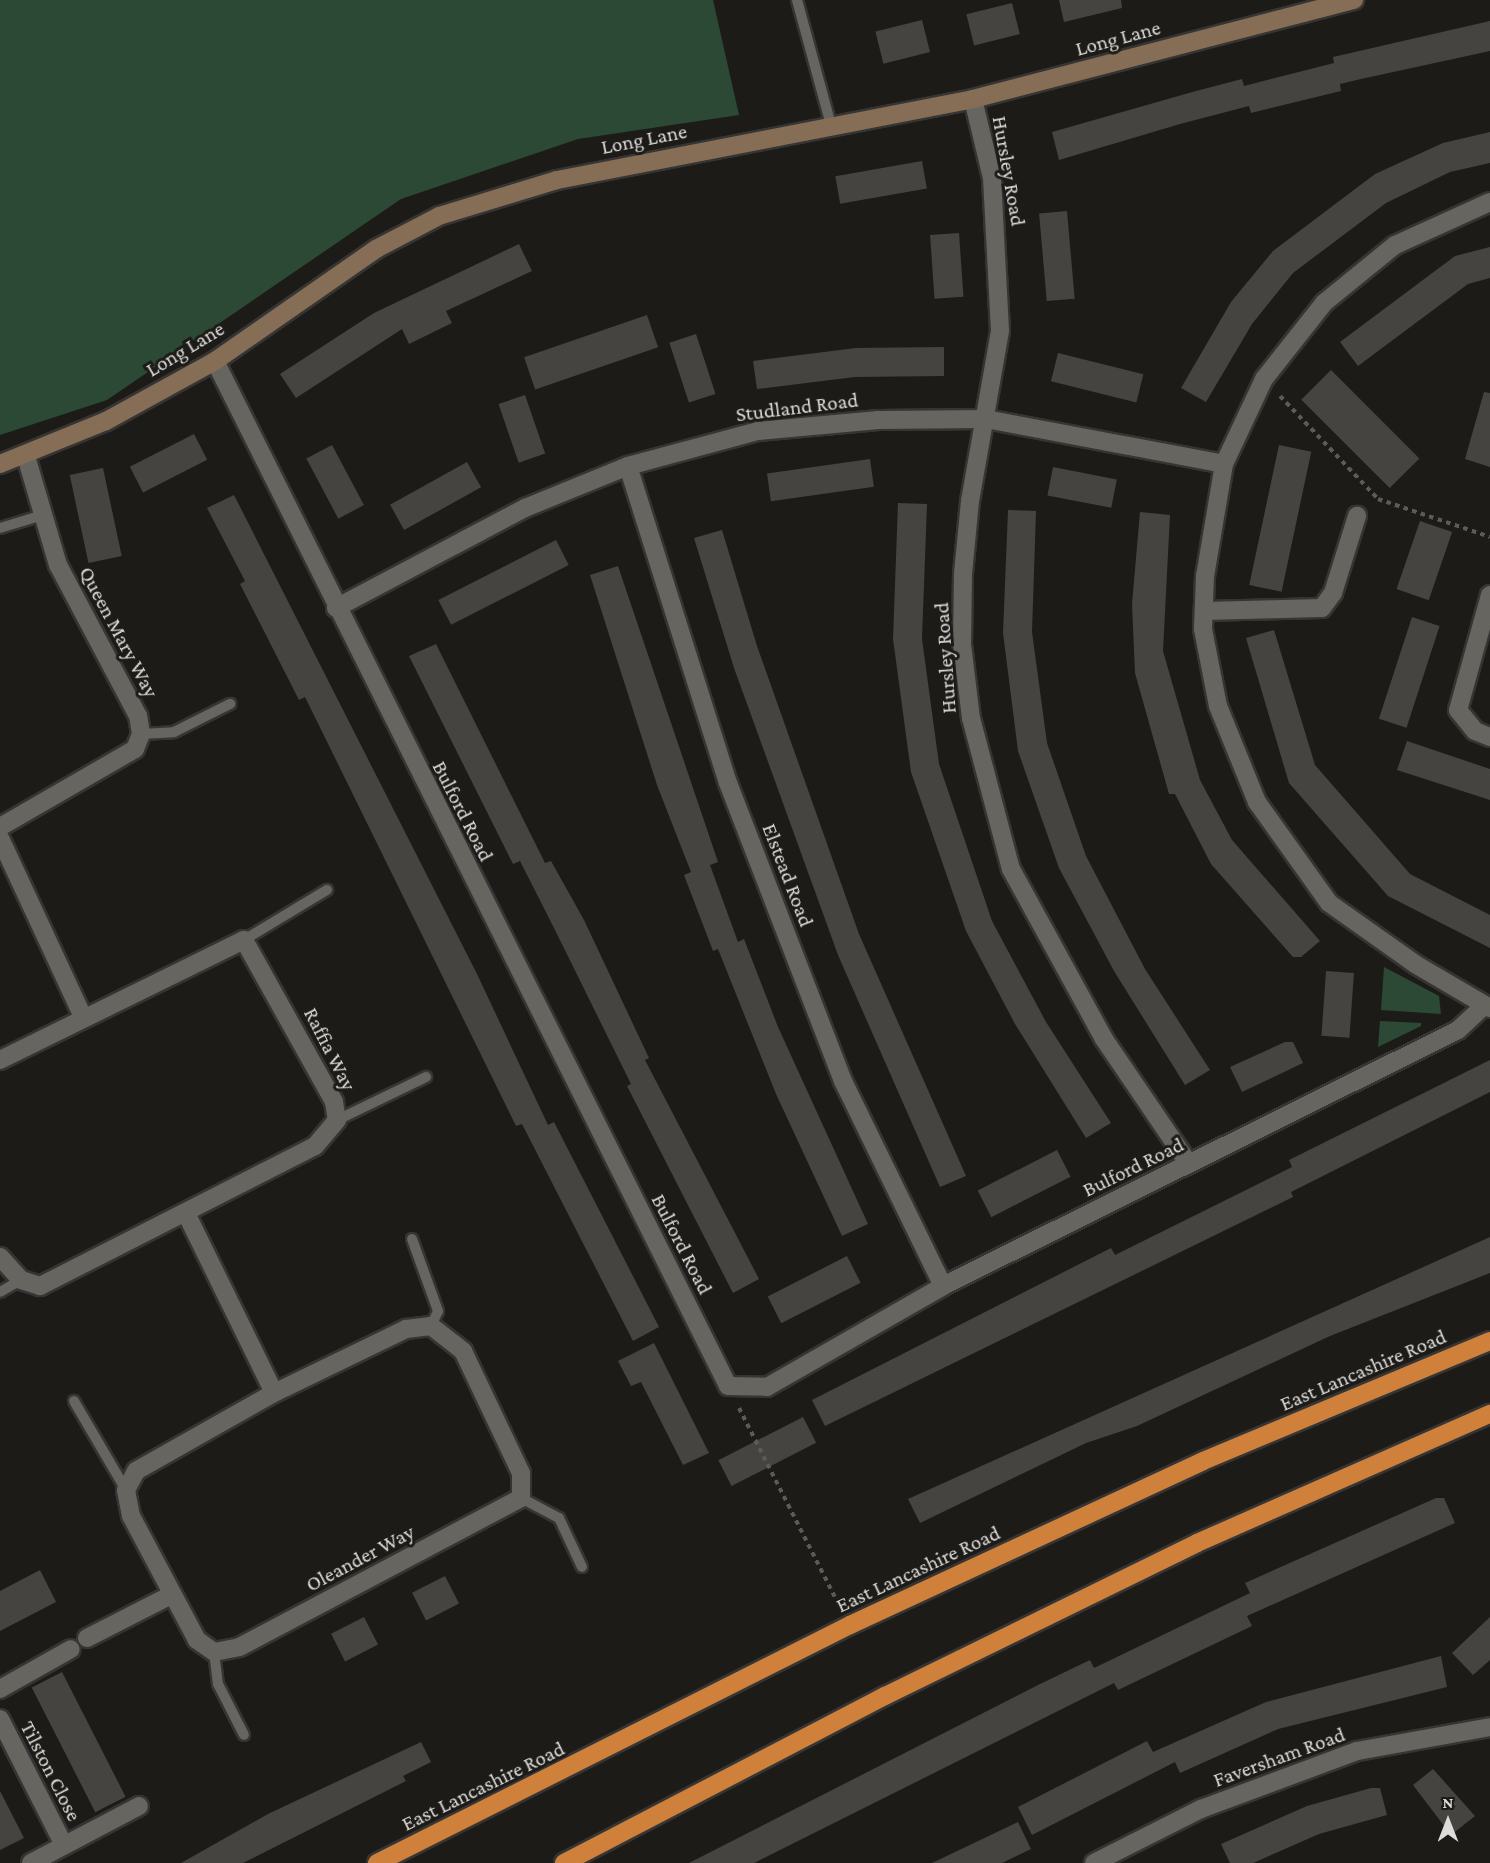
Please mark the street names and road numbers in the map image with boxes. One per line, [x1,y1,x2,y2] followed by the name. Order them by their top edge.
[1073,15,1163,61] street label: Long Lane
[987,114,1031,228] street label: Hursley Road
[599,118,689,160] street label: Long Lane
[141,316,229,382] street label: Long Lane
[734,387,860,427] street label: Studland Road
[74,562,164,702] street label: Queen Mary Way
[929,602,961,714] street label: Hursley Road
[427,757,499,865] street label: Bulford Road
[757,820,819,930] street label: Elstead Road
[298,1003,362,1095] street label: Raffia Way
[1078,1132,1188,1202] street label: Bulford Road
[646,1190,718,1298] street label: Bulford Road
[1276,1324,1450,1416] street label: East Lancashire Road
[301,1519,419,1597] street label: Oleander Way
[832,1520,1004,1618] street label: East Lancashire Road
[15,1717,87,1825] street label: Tilston Close
[1210,1722,1348,1792] street label: Faversham Road
[398,1736,568,1836] street label: East Lancashire Road

